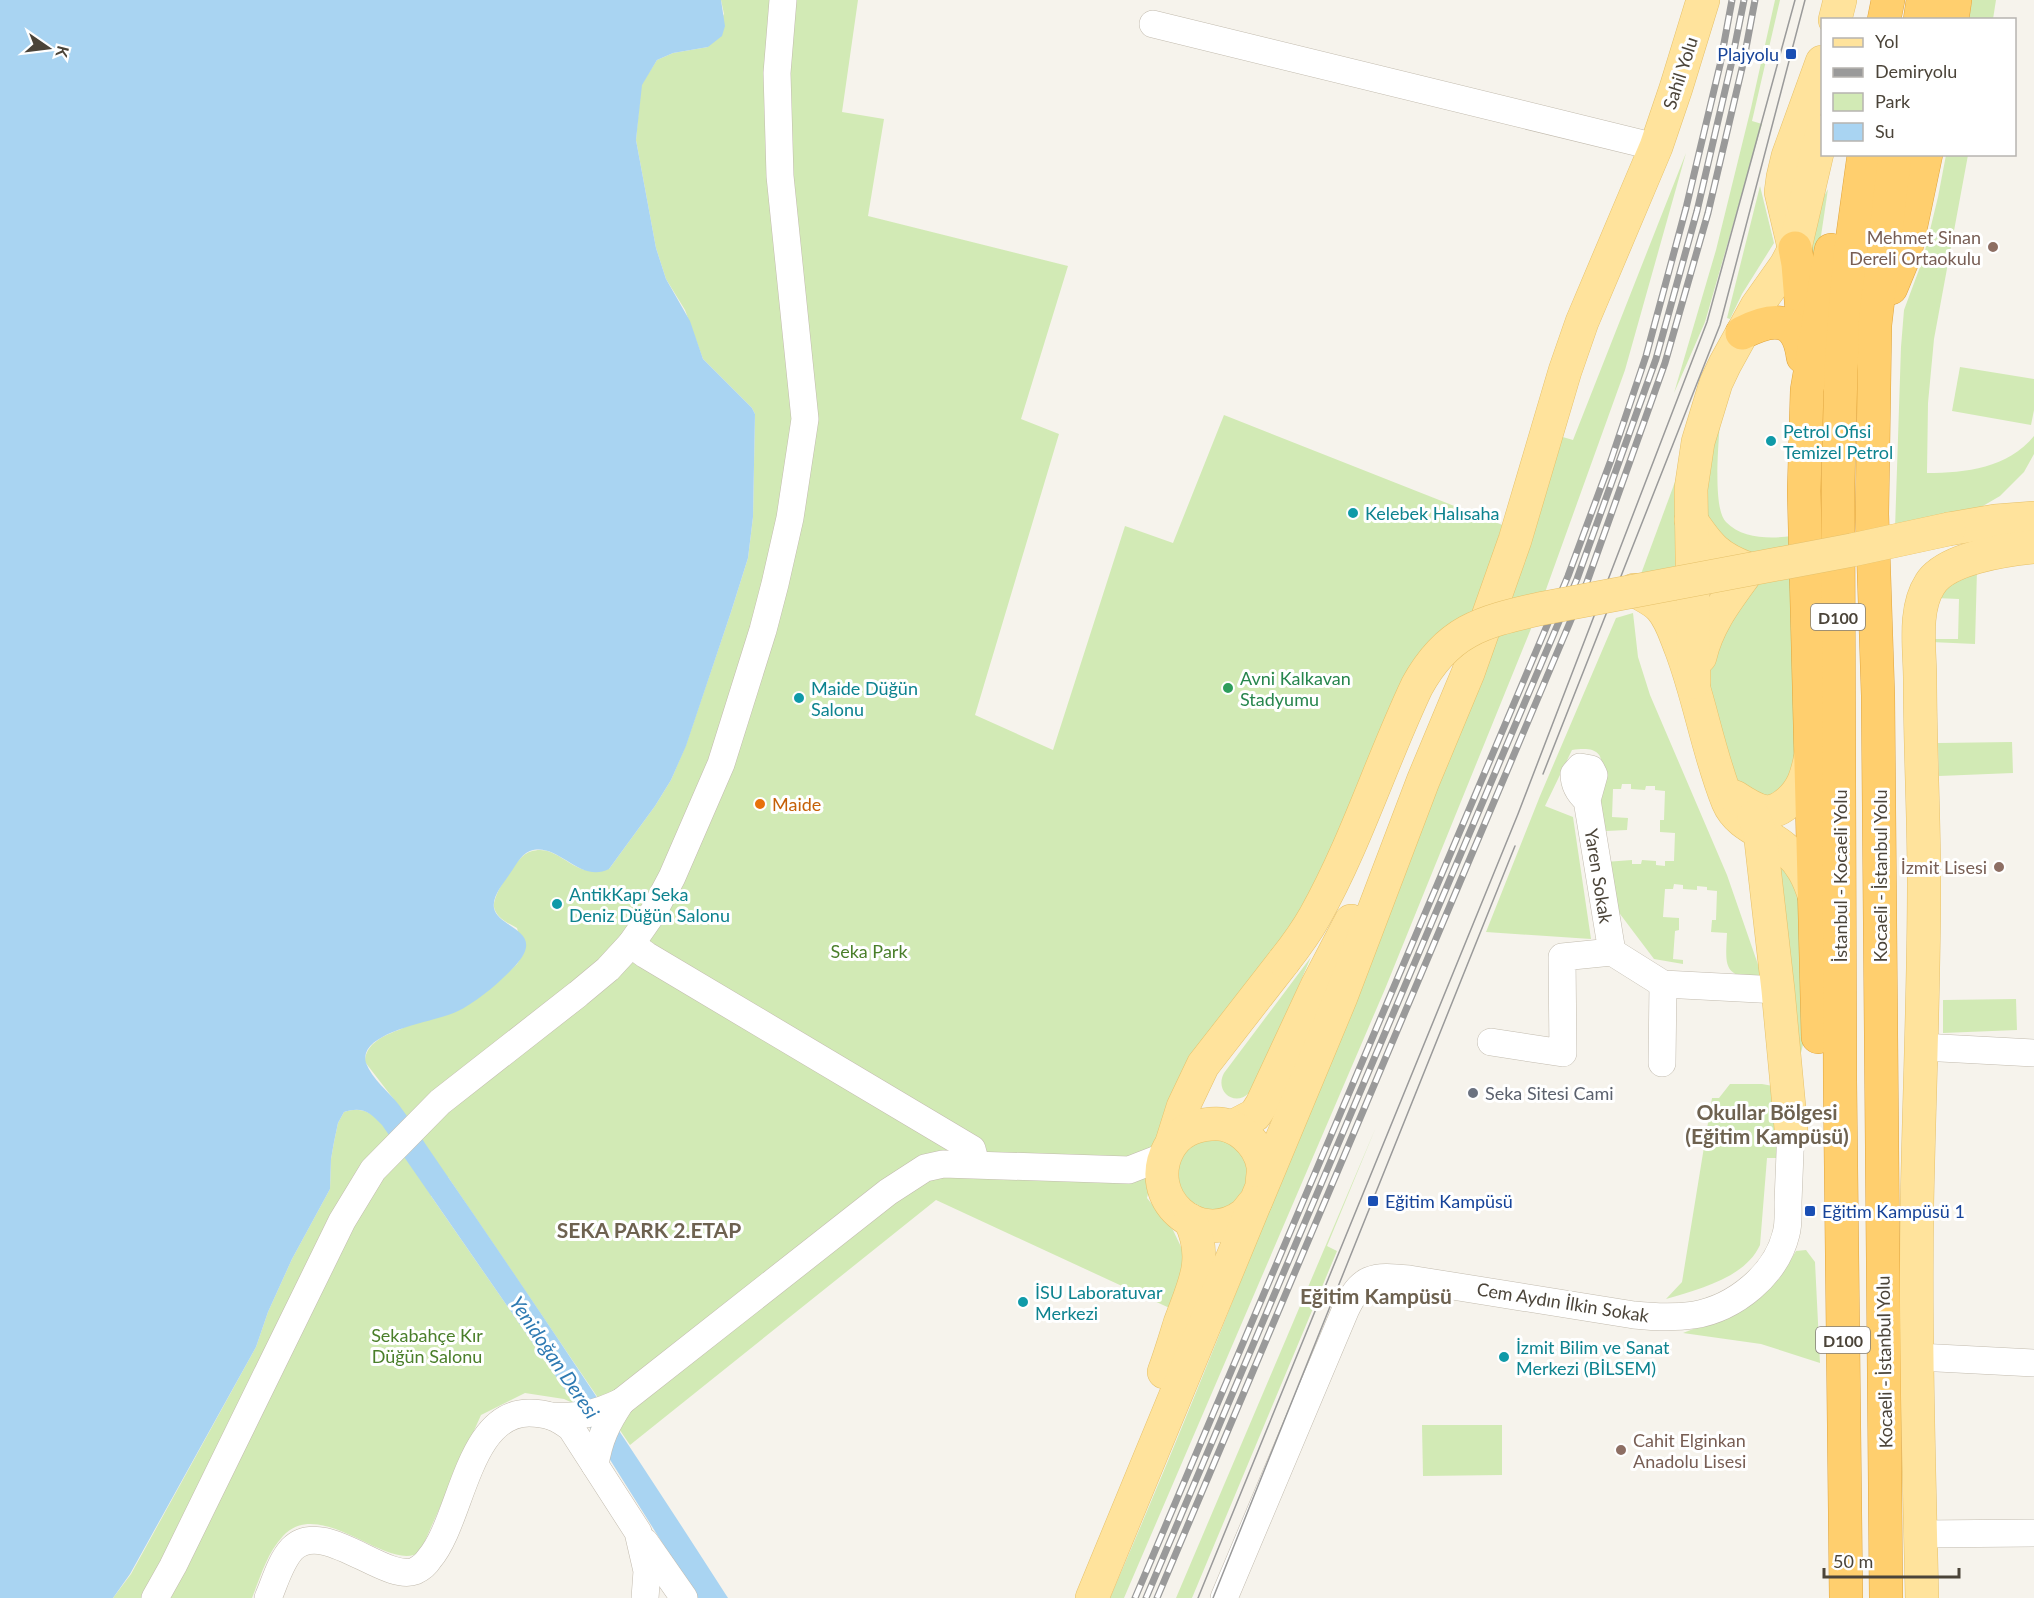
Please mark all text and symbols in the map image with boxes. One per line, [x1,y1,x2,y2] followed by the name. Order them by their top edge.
[18,18,78,78] north arrow
[1821,18,2016,156] legend
[1875,30,1899,52] text: Yol
[1658,34,1702,112] street label: Sahil Yolu
[1717,43,1779,65] place label: Plajyolu
[52,44,74,60] text: K
[1784,47,1798,61] marker: Plajyolu
[1875,60,1957,82] text: Demiryolu
[1875,90,1911,112] text: Park
[1875,120,1895,142] text: Su
[1849,226,1981,269] place label: Mehmet Sinan Dereli Ortaokulu
[1986,240,2000,254] marker: Mehmet Sinan Dereli Ortaokulu
[1783,420,1893,463] place label: Petrol Ofisi Temizel Petrol
[1764,434,1778,448] marker: Petrol Ofisi Temizel Petrol
[1365,502,1500,524] place label: Kelebek Halısaha
[1346,506,1360,520] marker: Kelebek Halısaha
[1811,604,1865,630] road number: D100
[1240,667,1351,710] place label: Avni Kalkavan Stadyumu
[811,677,918,720] place label: Maide Düğün Salonu
[1221,681,1235,695] marker: Avni Kalkavan Stadyumu
[792,691,806,705] marker: Maide Düğün Salonu
[1829,790,1851,963] street label: İstanbul - Kocaeli Yolu
[1869,790,1891,963] street label: Kocaeli - İstanbul Yolu
[772,793,821,815] place label: Maide
[753,797,767,811] marker: Maide
[1581,827,1617,926] street label: Yaren Sokak
[1901,856,1987,878] place label: İzmit Lisesi
[1992,860,2006,874] marker: İzmit Lisesi
[569,883,730,926] place label: AntikKapı Seka Deniz Düğün Salonu
[550,897,564,911] marker: AntikKapı Seka Deniz Düğün Salonu
[830,940,908,962] park label: Seka Park
[1485,1082,1614,1104] place label: Seka Sitesi Cami
[1466,1086,1480,1100] marker: Seka Sitesi Cami
[1685,1099,1849,1148] district label: Okullar Bölgesi (Eğitim Kampüsü)
[1385,1190,1513,1212] place label: Eğitim Kampüsü
[1366,1194,1380,1208] marker: Eğitim Kampüsü
[1822,1200,1965,1222] place label: Eğitim Kampüsü 1
[1803,1204,1817,1218] marker: Eğitim Kampüsü 1
[557,1217,741,1242] district label: SEKA PARK 2.ETAP
[1871,1275,1897,1449] street label: Kocaeli - İstanbul Yolu
[1475,1278,1652,1327] street label: Cem Aydın İlkin Sokak
[1035,1281,1163,1324] place label: İSU Laboratuvar Merkezi
[1300,1283,1452,1308] district label: Eğitim Kampüsü
[505,1291,605,1423] water label: Yenidoğan Deresi
[1016,1295,1030,1309] marker: İSU Laboratuvar Merkezi
[371,1324,483,1367] park label: Sekabahçe Kır Düğün Salonu
[1816,1327,1870,1353] road number: D100
[1516,1336,1670,1379] place label: İzmit Bilim ve Sanat Merkezi (BİLSEM)
[1497,1350,1511,1364] marker: İzmit Bilim ve Sanat Merkezi (BİLSEM)
[1633,1429,1746,1472] place label: Cahit Elginkan Anadolu Lisesi
[1614,1443,1628,1457] marker: Cahit Elginkan Anadolu Lisesi
[1824,1541,1959,1579] scale bar
[1833,1550,1873,1572] text: 50 m

